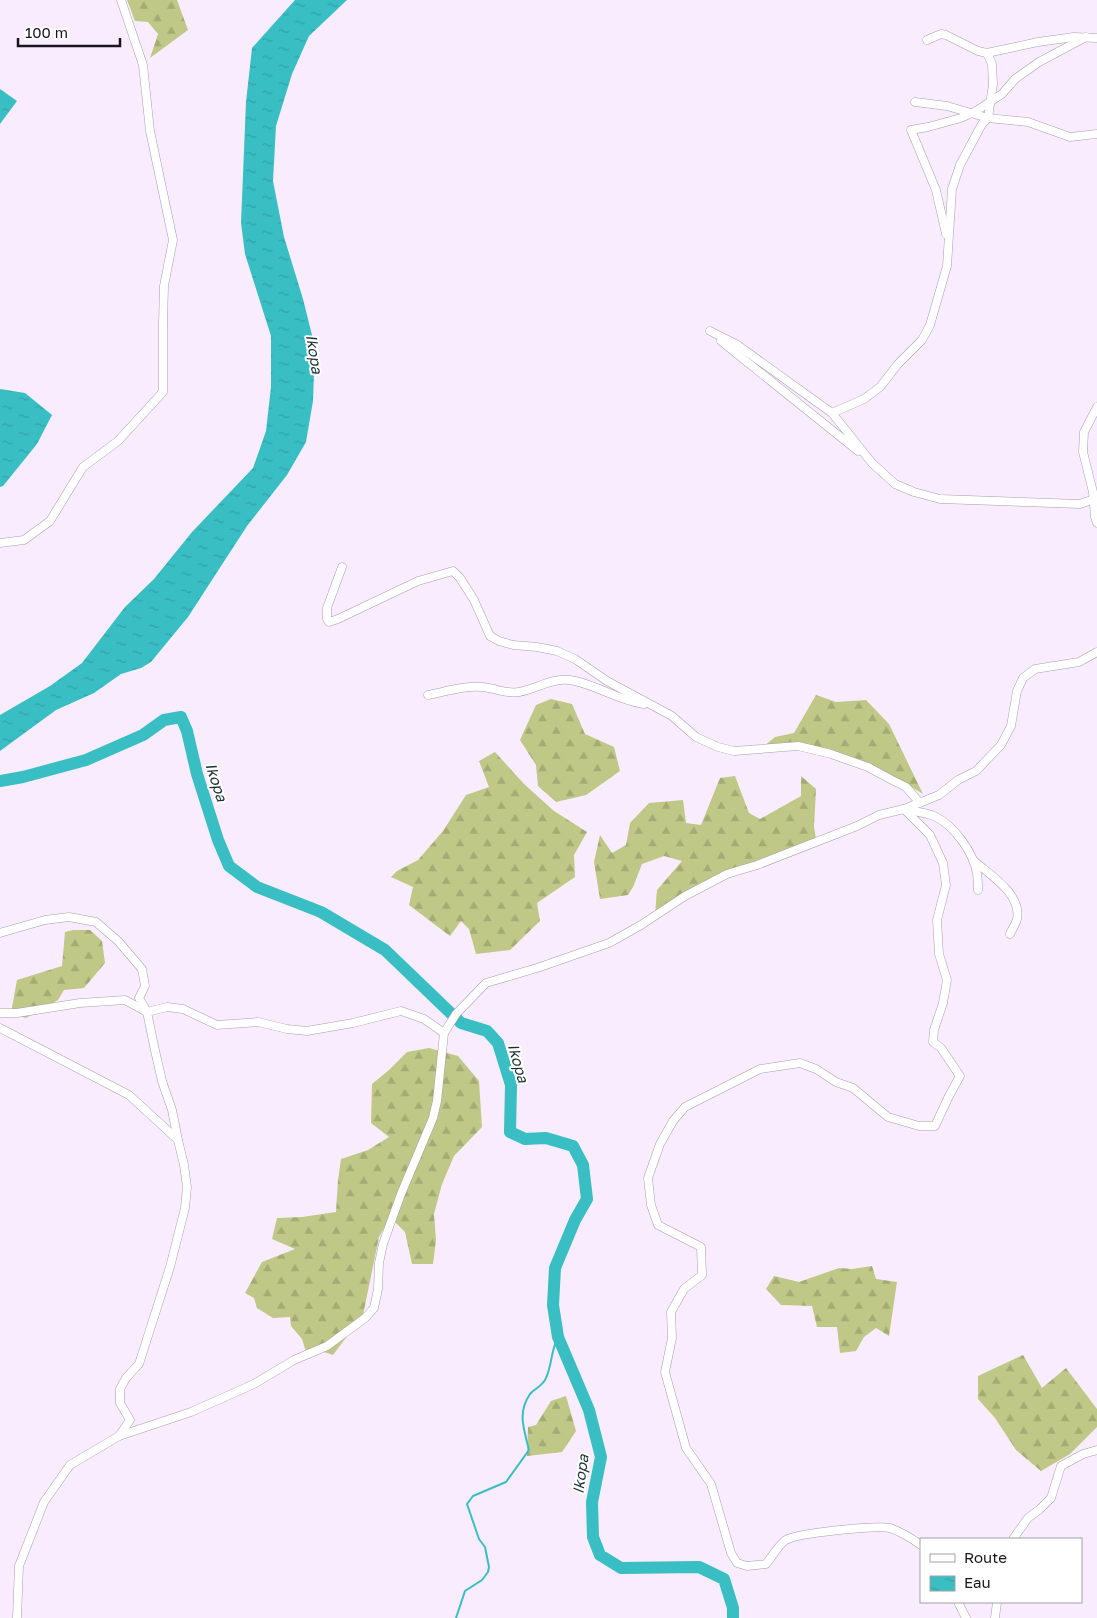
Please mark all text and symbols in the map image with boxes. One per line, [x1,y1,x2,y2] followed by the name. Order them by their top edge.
[18,15,120,47] scale bar
[25,23,68,41] text: 100 m
[303,333,327,375] water label: Ikopa
[202,760,232,804] water label: Ikopa
[505,1041,533,1085] water label: Ikopa
[568,1453,592,1495] water label: Ikopa
[920,1538,1082,1603] legend
[964,1548,1007,1566] text: Route
[964,1573,991,1591] text: Eau

